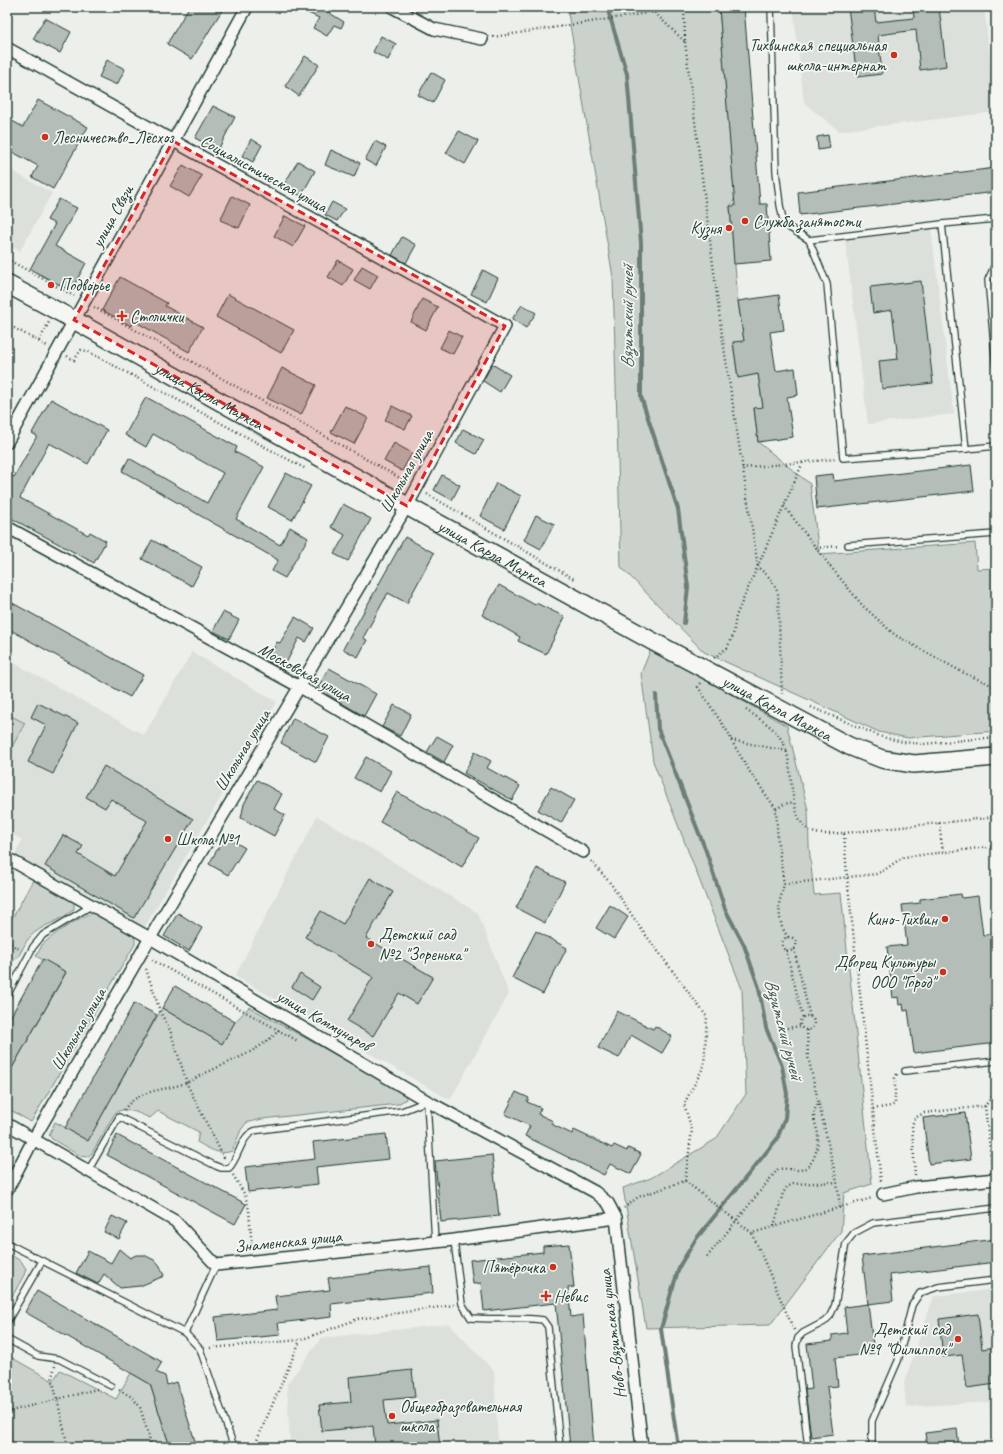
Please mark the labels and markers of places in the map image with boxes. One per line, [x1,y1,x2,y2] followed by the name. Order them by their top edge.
[749,35,888,76] place label: Тихвинская специальная школа-интернат
[889,50,899,60] marker: Тихвинская специальная школа-интернат
[53,127,174,148] place label: Лесничество_Лесхоз
[40,132,50,142] marker: Лесничество_Лесхоз
[753,211,862,233] place label: Служба занятости
[740,216,750,226] marker: Служба занятости
[691,218,723,240] place label: Кузня
[724,223,734,233] marker: Кузня
[59,275,111,296] place label: Подворье
[46,280,56,290] marker: Подворье
[130,306,185,327] place label: Столички
[117,311,127,321] marker: Столички
[176,829,241,850] place label: Школа №1
[163,834,173,844] marker: Школа №1
[867,909,939,930] place label: Кино-Тихвин
[940,914,950,924] marker: Кино-Тихвин
[379,924,469,965] place label: Детский сад №2 "Зоренька"
[366,939,376,949] marker: Детский сад №2 "Зоренька"
[835,952,939,993] place label: Дворец Культуры ООО "Город"
[938,967,948,977] marker: Дворец Культуры ООО "Город"
[483,1257,546,1278] place label: Пятёрочка
[548,1262,558,1272] marker: Пятёрочка
[554,1286,589,1307] place label: Невис
[541,1291,551,1301] marker: Невис
[859,1319,954,1360] place label: Детский сад №9 "Филиппок"
[953,1334,963,1344] marker: Детский сад №9 "Филиппок"
[400,1396,523,1437] place label: Общеобразовательная школа
[387,1411,397,1421] marker: Общеобразовательная школа

